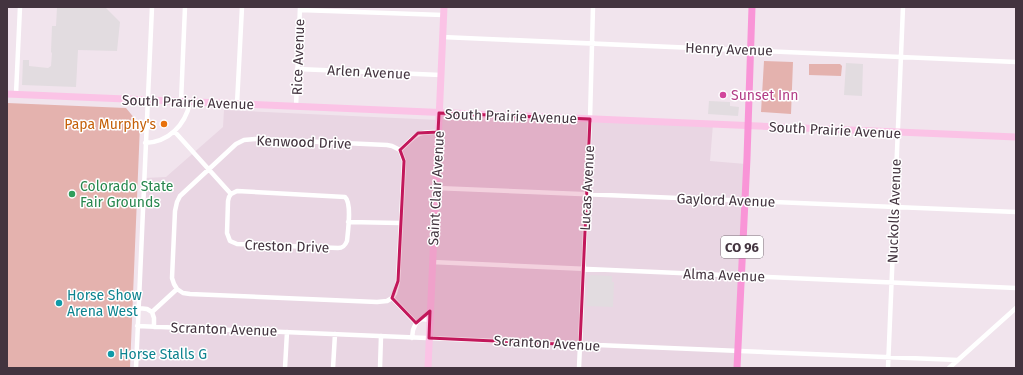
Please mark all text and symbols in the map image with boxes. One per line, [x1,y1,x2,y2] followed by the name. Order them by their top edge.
[289,18,308,96] street label: Rice Avenue
[685,39,773,60] street label: Henry Avenue
[327,62,411,83] street label: Arlen Avenue
[731,87,798,104] place label: Sunset Inn
[718,90,728,100] marker: Sunset Inn
[122,92,254,113] street label: South Prairie Avenue
[445,106,577,127] street label: South Prairie Avenue
[64,116,156,133] place label: Papa Murphy's
[159,119,169,129] marker: Papa Murphy's
[768,119,902,142] street label: South Prairie Avenue
[425,130,448,246] street label: Saint Clair Avenue
[256,132,352,153] street label: Kenwood Drive
[577,145,598,231] street label: Lucas Avenue
[884,158,905,264] street label: Nuckolls Avenue
[80,178,173,211] place label: Colorado State Fair Grounds
[67,189,77,199] marker: Colorado State Fair Grounds
[676,190,776,211] street label: Gaylord Avenue
[721,236,763,258] road number: CO 96
[244,237,330,256] street label: Creston Drive
[683,266,765,285] street label: Alma Avenue
[67,287,142,320] place label: Horse Show Arena West
[54,298,64,308] marker: Horse Show Arena West
[170,319,277,340] street label: Scranton Avenue
[493,332,601,355] street label: Scranton Avenue
[119,346,207,363] place label: Horse Stalls G
[106,349,116,359] marker: Horse Stalls G

